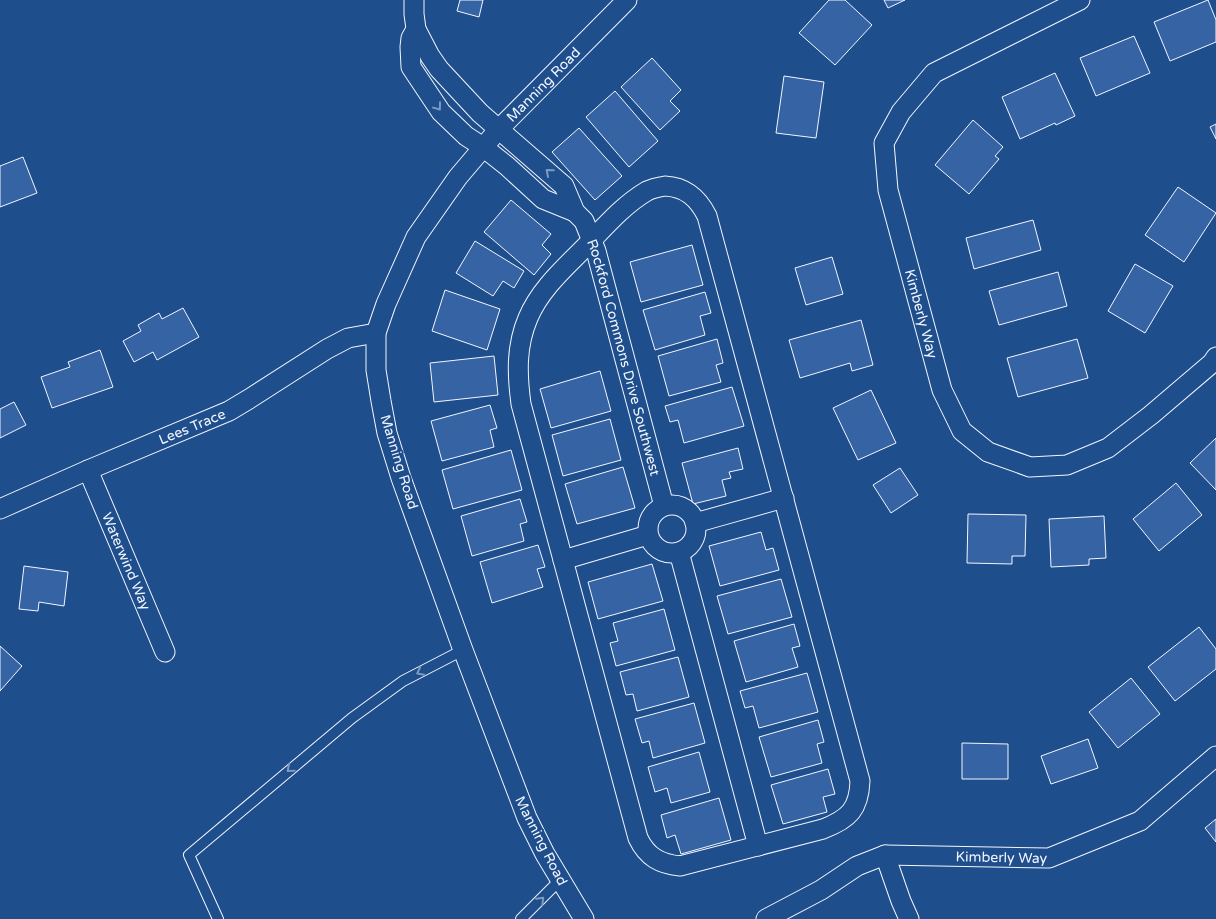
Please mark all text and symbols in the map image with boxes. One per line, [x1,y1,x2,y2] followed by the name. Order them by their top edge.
[503,44,584,125] street label: Manning Road
[433,101,441,110] one-way arrow
[546,169,555,178] one-way arrow
[584,236,664,478] street label: Rockford Commons Drive Southwest
[901,267,942,361] street label: Kimberly Way
[156,405,228,448] street label: Lees Trace
[377,413,421,511] street label: Manning Road
[98,510,155,613] street label: Waterwind Way
[416,666,425,676] one-way arrow
[287,764,296,772] one-way arrow
[511,793,571,889] street label: Manning Road
[956,848,1048,866] street label: Kimberly Way
[535,896,544,905] one-way arrow

